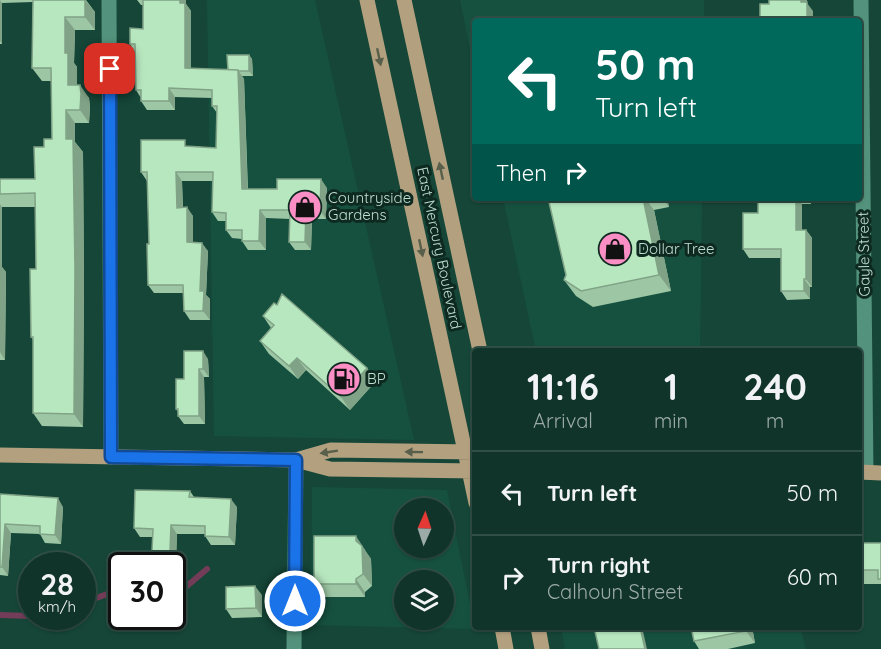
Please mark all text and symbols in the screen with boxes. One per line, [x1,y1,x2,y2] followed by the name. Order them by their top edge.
[595,38,695,91] text: 50 m
[496,42,574,120] icon: left
[84,43,135,94] pin
[375,48,384,67] one-way arrow
[93,52,126,85] icon: arrive
[595,90,697,124] text: Turn left
[559,156,592,189] icon: right
[496,159,547,187] text: Then
[435,161,445,180] one-way arrow
[413,165,466,331] street label: East Mercury Boulevard
[328,188,411,224] place label: Countryside Gardens
[287,189,323,225] shop icon: Countryside Gardens
[853,211,874,297] street label: Gayle Street
[597,231,633,267] shop icon: Dollar Tree
[416,238,426,257] one-way arrow
[638,239,714,258] place label: Dollar Tree
[326,361,362,397] fuel station icon: BP
[527,364,599,409] text: 11:16
[664,364,678,409] text: 1
[743,364,807,409] text: 240
[367,369,386,388] place label: BP
[533,408,593,433] text: Arrival
[654,408,688,433] text: min
[766,408,784,433] text: m
[405,447,424,456] one-way arrow
[319,448,338,457] one-way arrow
[496,477,529,510] icon: left
[547,479,637,507] text: Turn left
[787,479,838,507] text: 50 m
[394,498,454,558] north arrow
[394,498,454,630] map controls
[547,551,651,579] text: Turn right
[108,552,186,630] speed limit sign: 30
[496,561,529,594] icon: right
[787,563,838,591] text: 60 m
[40,565,74,603] text: 28
[263,569,327,633] position arrow
[394,570,454,630] button: layers
[547,579,683,604] text: Calhoun Street
[38,597,76,616] text: km/h

